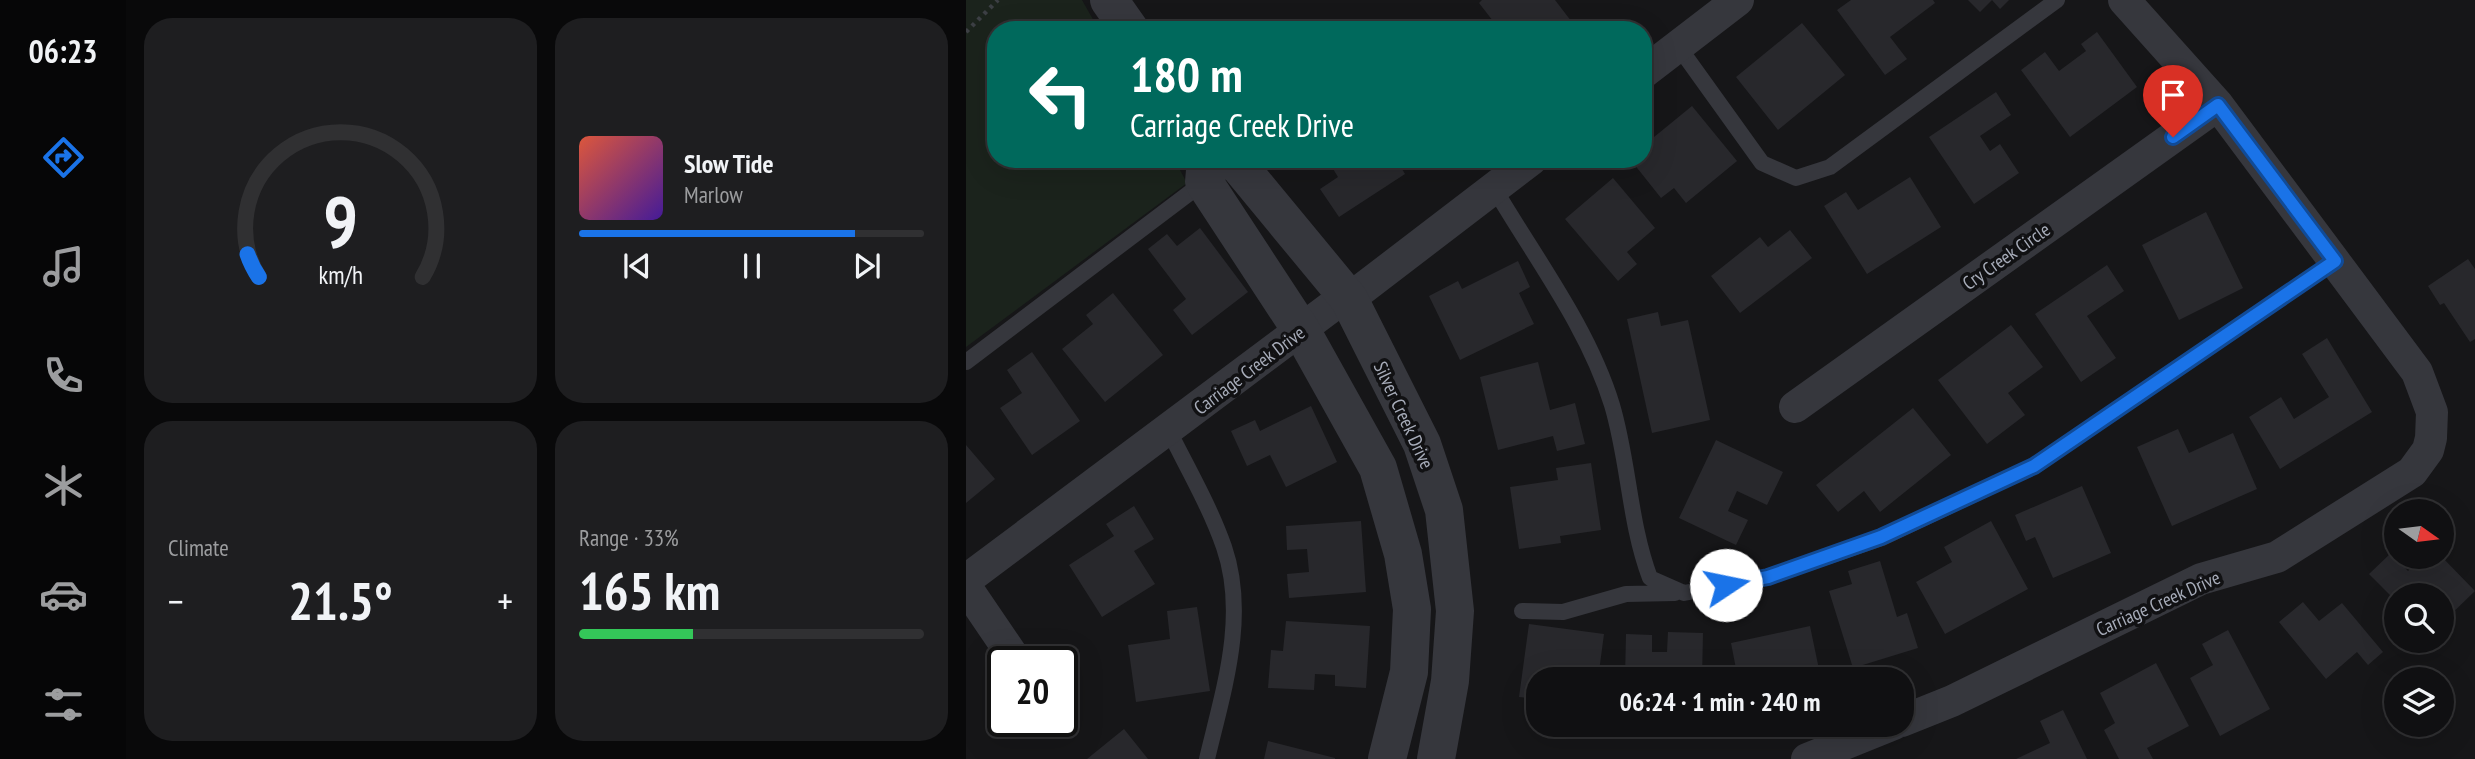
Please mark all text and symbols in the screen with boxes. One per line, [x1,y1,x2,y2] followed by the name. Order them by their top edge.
[28,30,98,72] text: 06:23
[1130,42,1243,106] text: 180 m
[1015,49,1106,140] icon: left
[2143,65,2203,137] pin
[2154,76,2192,114] icon: arrive
[1130,104,1354,146] text: Carriage Creek Drive
[39,133,88,182] icon: directions
[684,147,774,180] text: Slow Tide
[323,173,358,267] text: 9
[684,180,743,209] text: Marlow
[1958,217,2055,295] street label: Cry Creek Circle
[39,242,88,291] icon: music
[618,247,656,285] icon: previous
[733,247,771,285] icon: pause
[848,247,886,285] icon: next
[318,259,363,291] text: km/h
[1189,320,1309,420] street label: Carriage Creek Drive
[39,351,88,400] icon: phone
[1369,357,1439,473] street label: Silver Creek Drive
[39,461,88,510] icon: climate
[2384,499,2454,569] north arrow
[2384,499,2454,737] map controls
[579,523,679,552] text: Range · 33%
[168,533,229,562] text: Climate
[1689,548,1763,622] position arrow
[579,557,720,624] text: 165 km
[2092,565,2224,641] street label: Carriage Creek Drive
[288,567,393,634] text: 21.5°
[39,570,88,619] icon: car
[168,576,184,625] text: −
[497,576,513,625] text: +
[2384,583,2454,653] button: search
[987,646,1078,737] speed limit sign: 20
[2384,667,2454,737] button: layers
[39,680,88,729] icon: filters
[1620,685,1820,718] text: 06:24 · 1 min · 240 m

